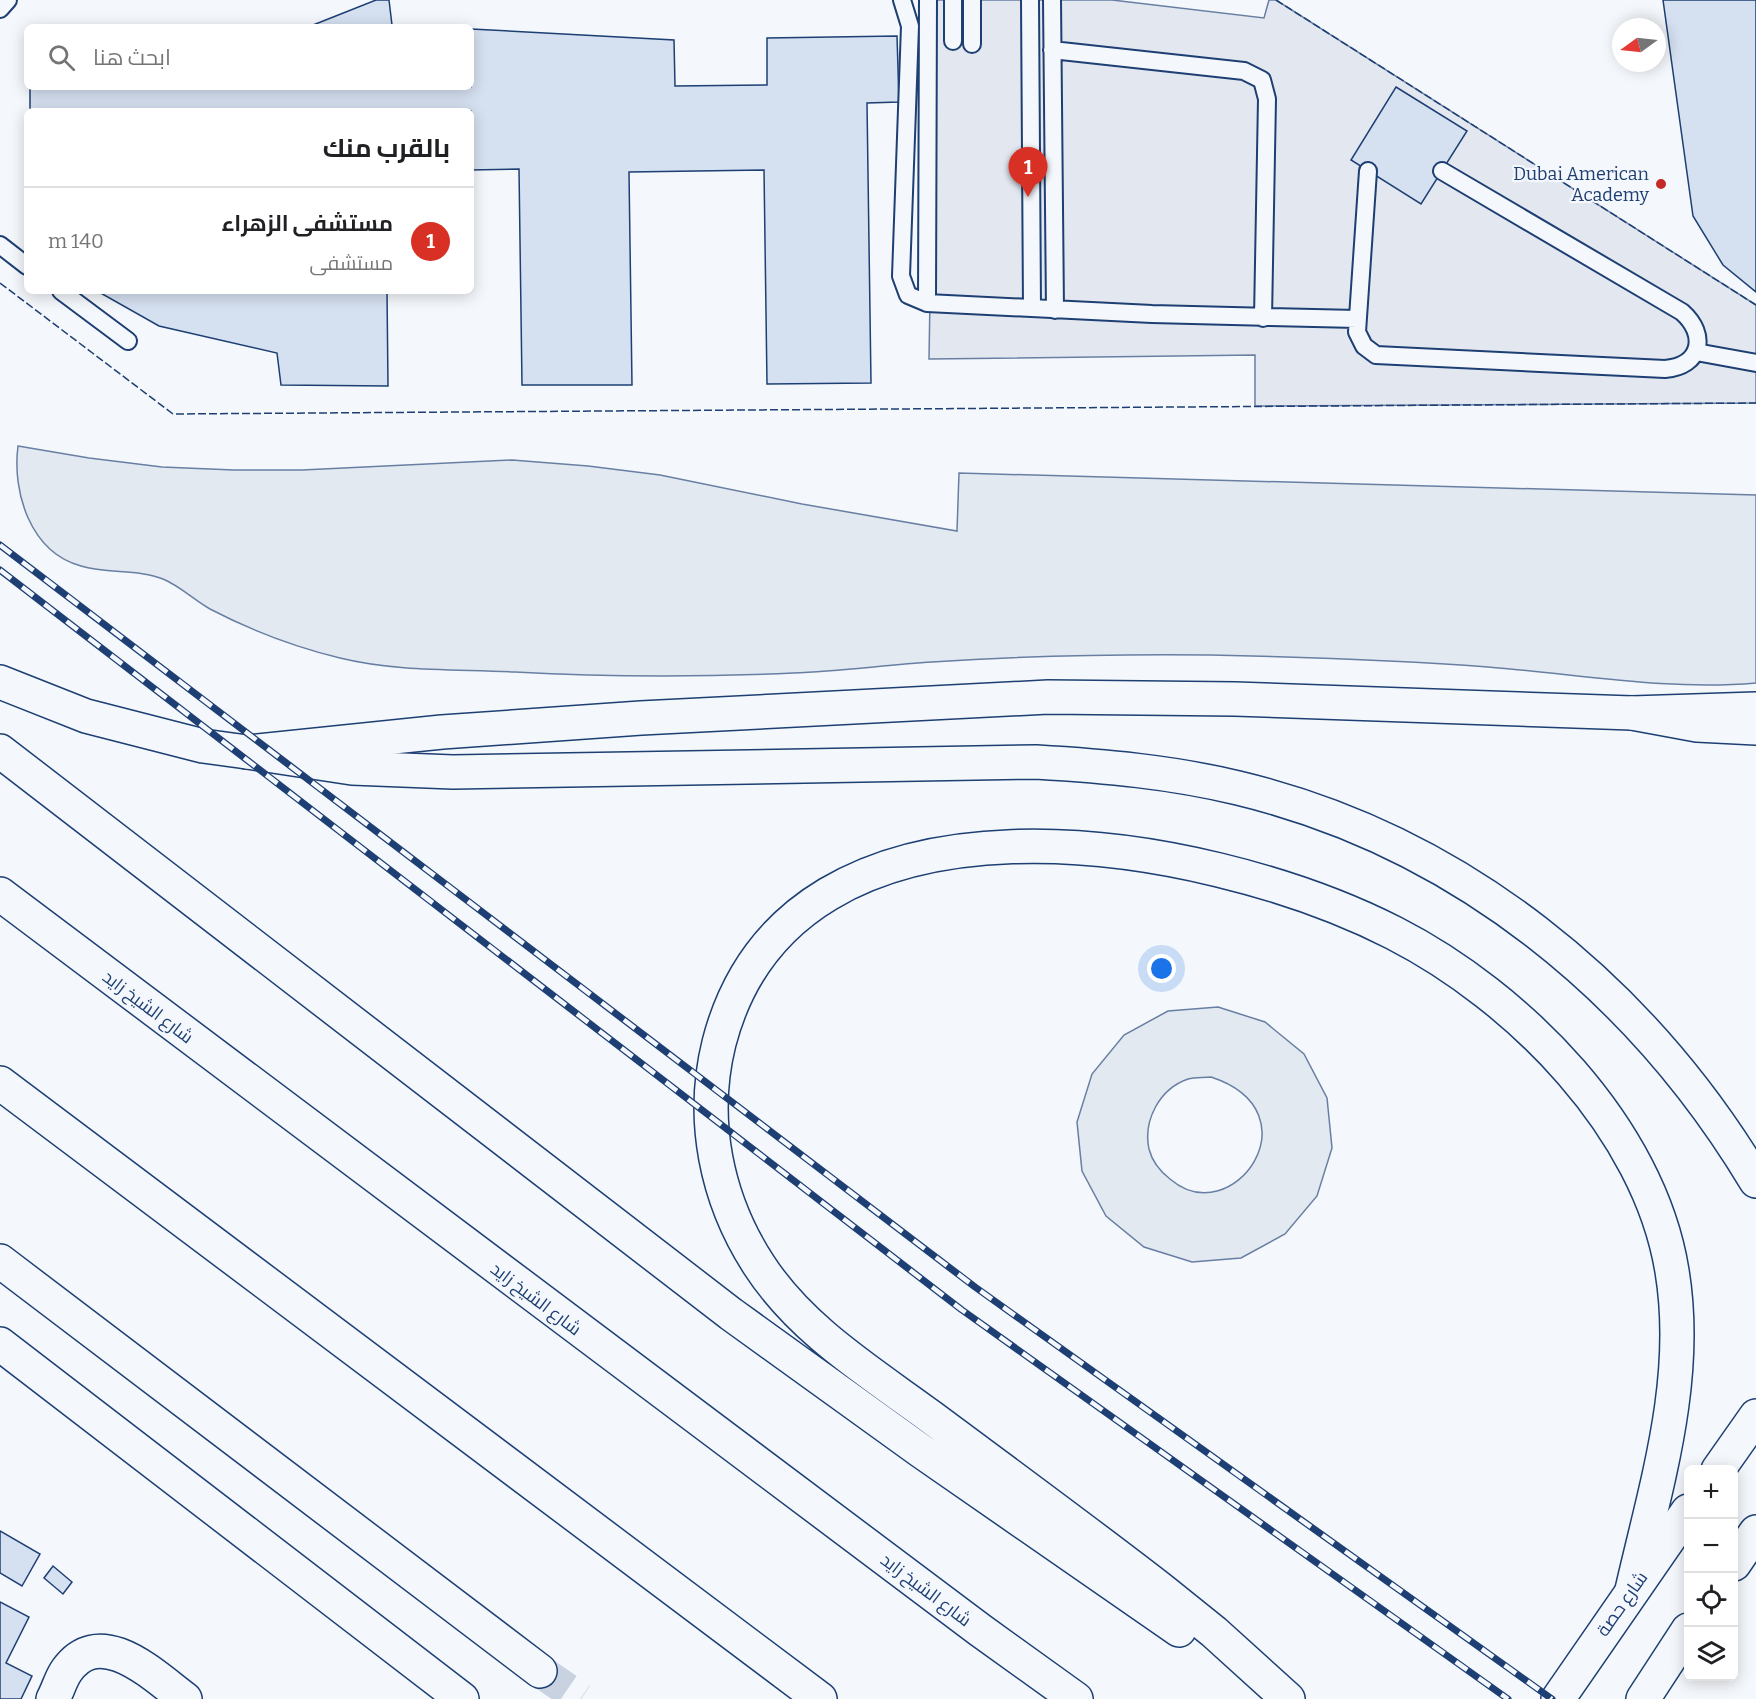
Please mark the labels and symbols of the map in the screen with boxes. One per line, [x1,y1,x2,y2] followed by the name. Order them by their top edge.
[1612,18,1666,72] north arrow
[1008,148,1048,197] pin: 1
[1513,163,1650,206] place label: Dubai American Academy
[1654,177,1668,191] marker: Dubai American Academy
[1147,954,1176,983] your location
[98,966,198,1049] street label: شارع الشيخ زايد
[486,1258,586,1341] street label: شارع الشيخ زايد
[876,1549,976,1632] street label: شارع الشيخ زايد
[1592,1567,1653,1641] street label: شارع حصة

